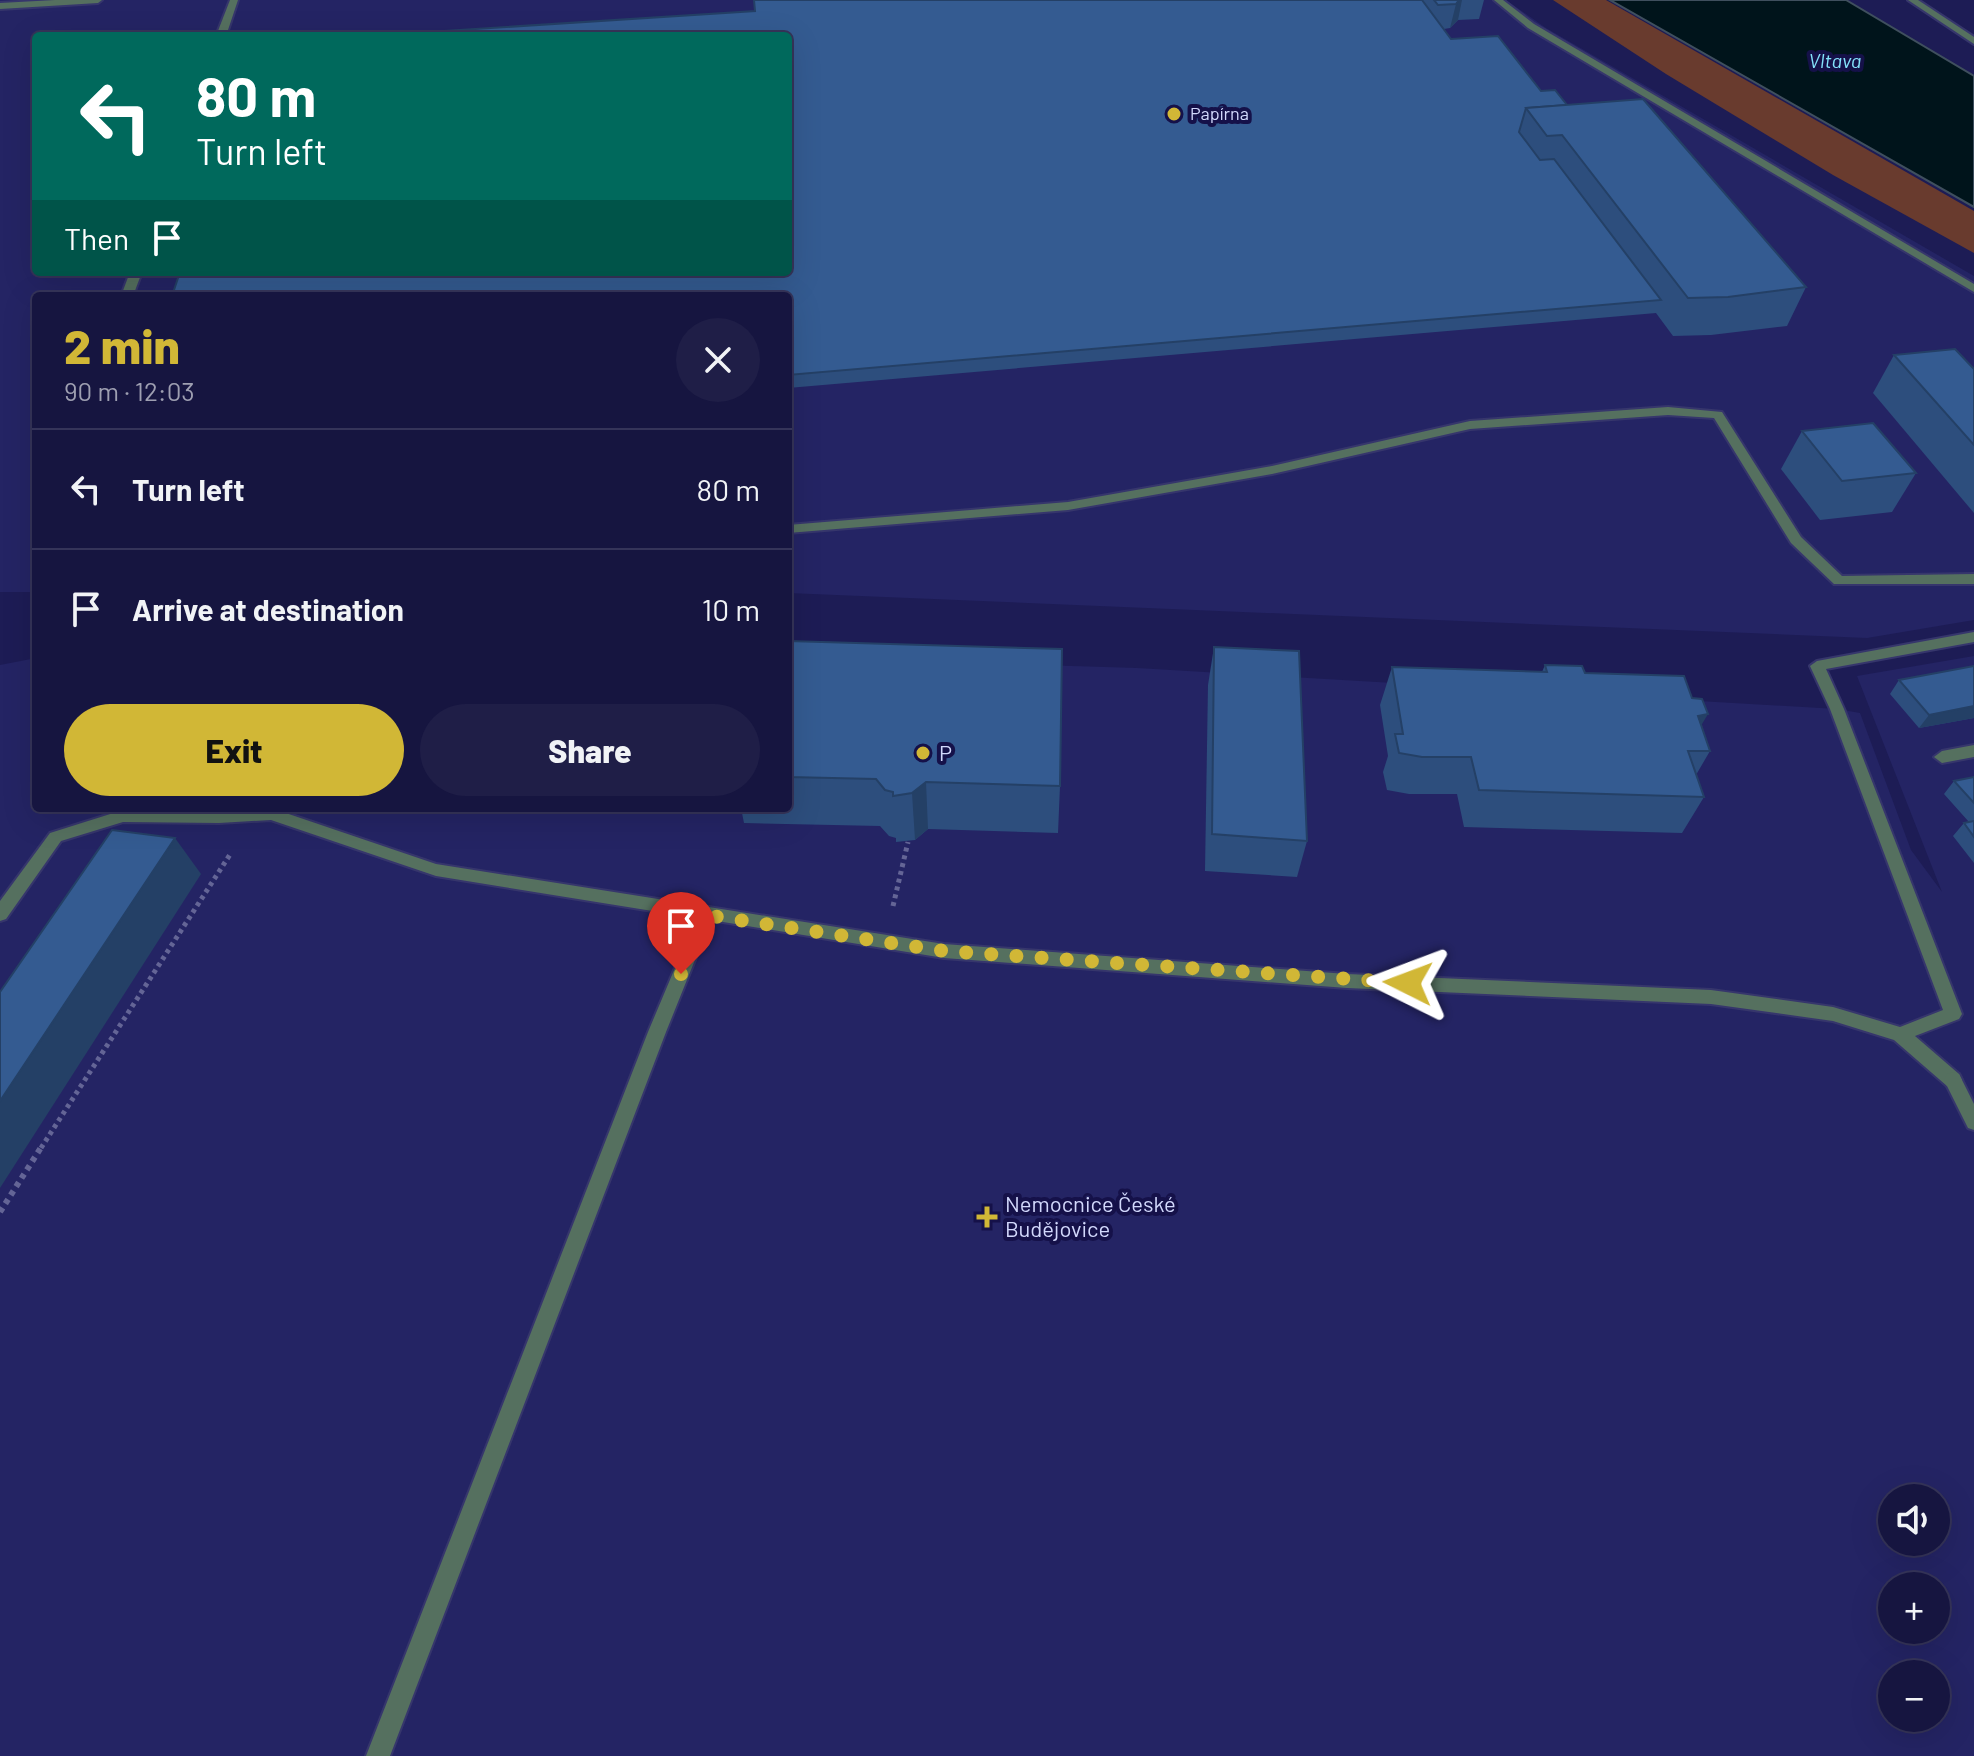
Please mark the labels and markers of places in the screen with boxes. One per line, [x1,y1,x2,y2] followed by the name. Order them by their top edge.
[1190,102,1249,124] place label: Papírna
[1165,105,1183,123] marker: Papírna
[939,739,952,765] place label: P
[914,744,932,762] marker: P
[647,892,715,974] pin
[1005,1190,1176,1241] place label: Nemocnice České Budějovice
[976,1206,998,1228] marker: Nemocnice České Budějovice

